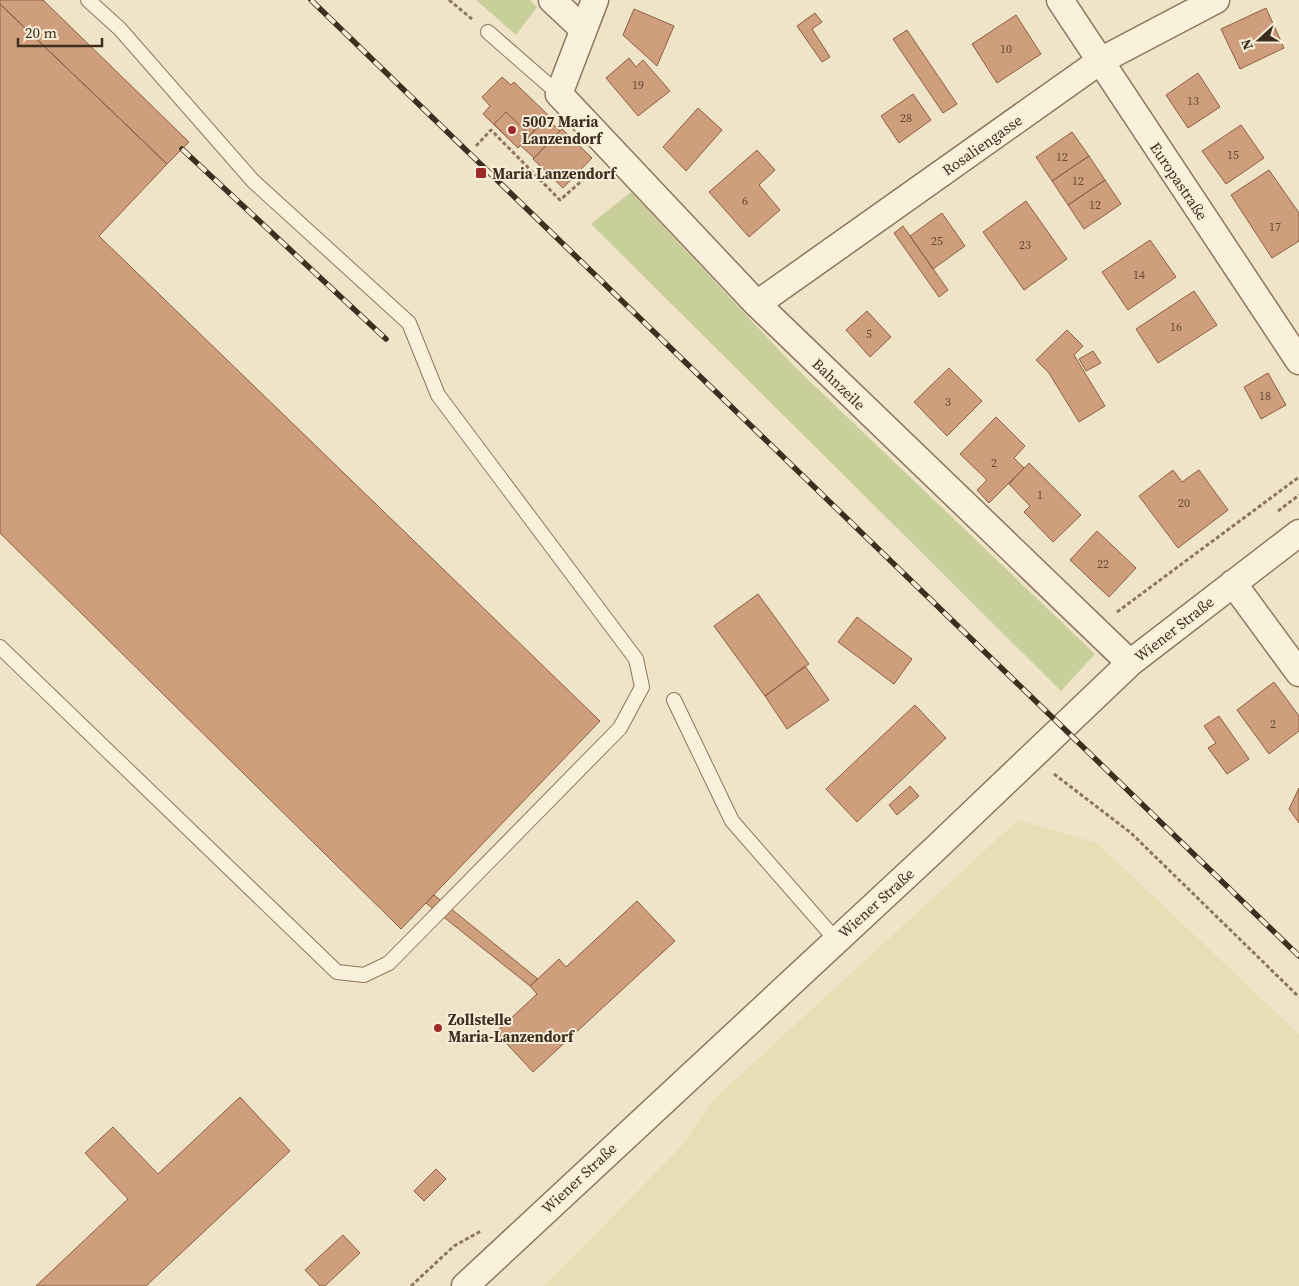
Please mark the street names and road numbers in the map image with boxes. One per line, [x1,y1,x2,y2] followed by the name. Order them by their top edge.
[938,109,1027,180] street label: Rosaliengasse
[1145,138,1213,224] street label: Europastraße
[808,353,870,415] street label: Bahnzeile
[1130,591,1218,667] street label: Wiener Straße
[833,863,919,943] street label: Wiener Straße
[537,1137,621,1218] street label: Wiener Straße

